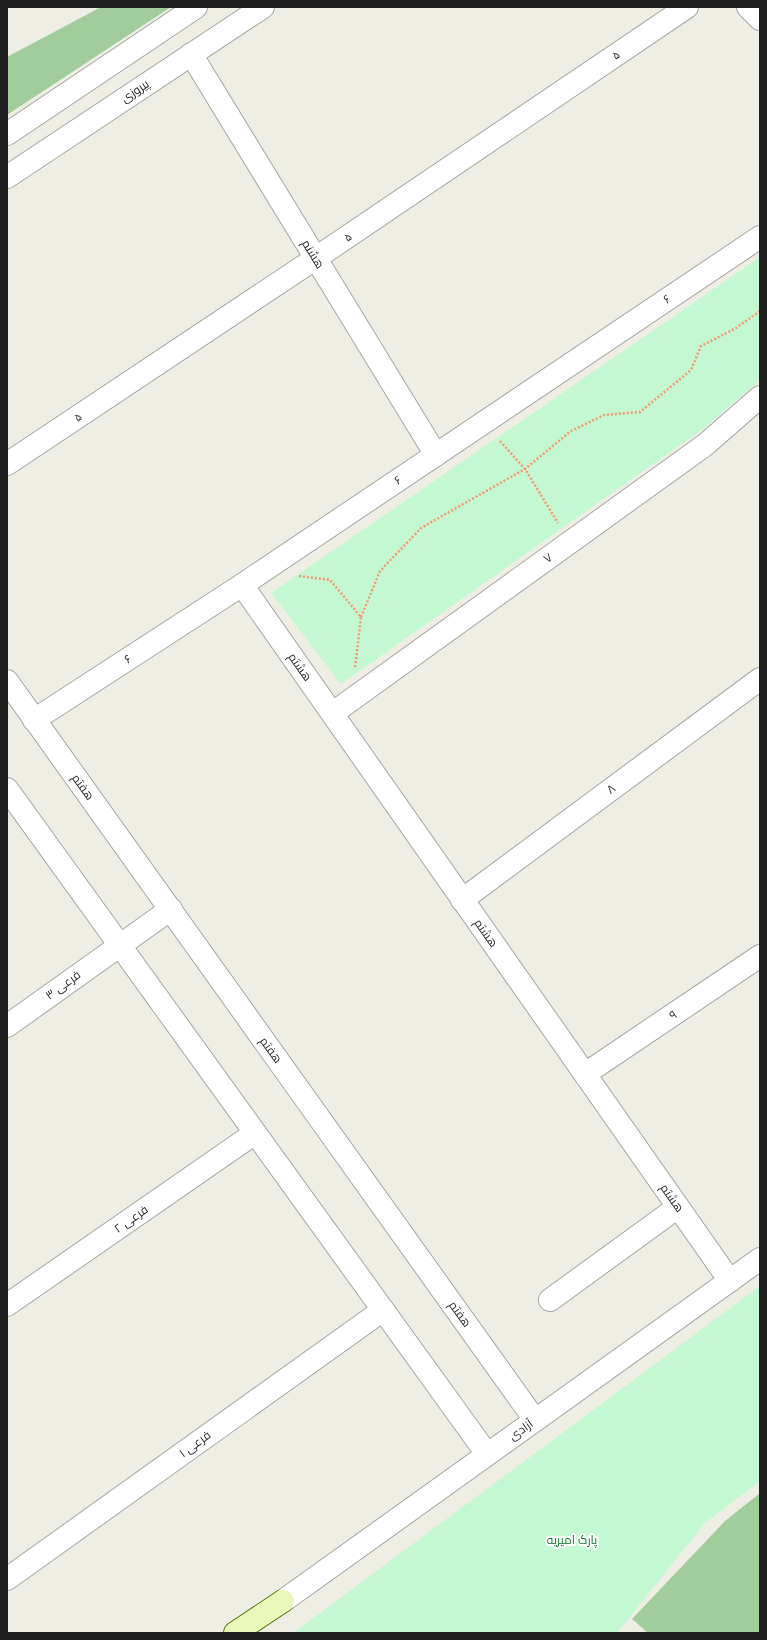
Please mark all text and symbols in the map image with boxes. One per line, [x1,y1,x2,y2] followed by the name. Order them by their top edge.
[609,47,623,63] street label: ۵
[118,75,153,107] street label: پیروزی
[341,229,355,245] street label: ۵
[298,236,328,272] street label: هشنم
[660,291,674,307] street label: ۶
[71,409,85,425] street label: ۵
[391,472,405,488] street label: ۶
[540,549,556,567] street label: ۷
[284,650,316,684] street label: هشتم
[121,651,135,667] street label: ۶
[68,771,98,803] street label: هفتم
[603,780,619,798] street label: ۸
[470,916,502,950] street label: هشتم
[42,967,84,1003] street label: فرعی ۳
[666,1007,680,1023] street label: ۹
[256,1034,286,1066] street label: هفتم
[656,1181,688,1215] street label: هشتم
[111,1202,151,1236] street label: فرعی ۲
[445,1298,475,1330] street label: هفتم
[506,1416,537,1444] street label: آزادی
[176,1427,214,1461] street label: فرعی ۱
[547,1532,598,1549] park label: پارک امیریه

